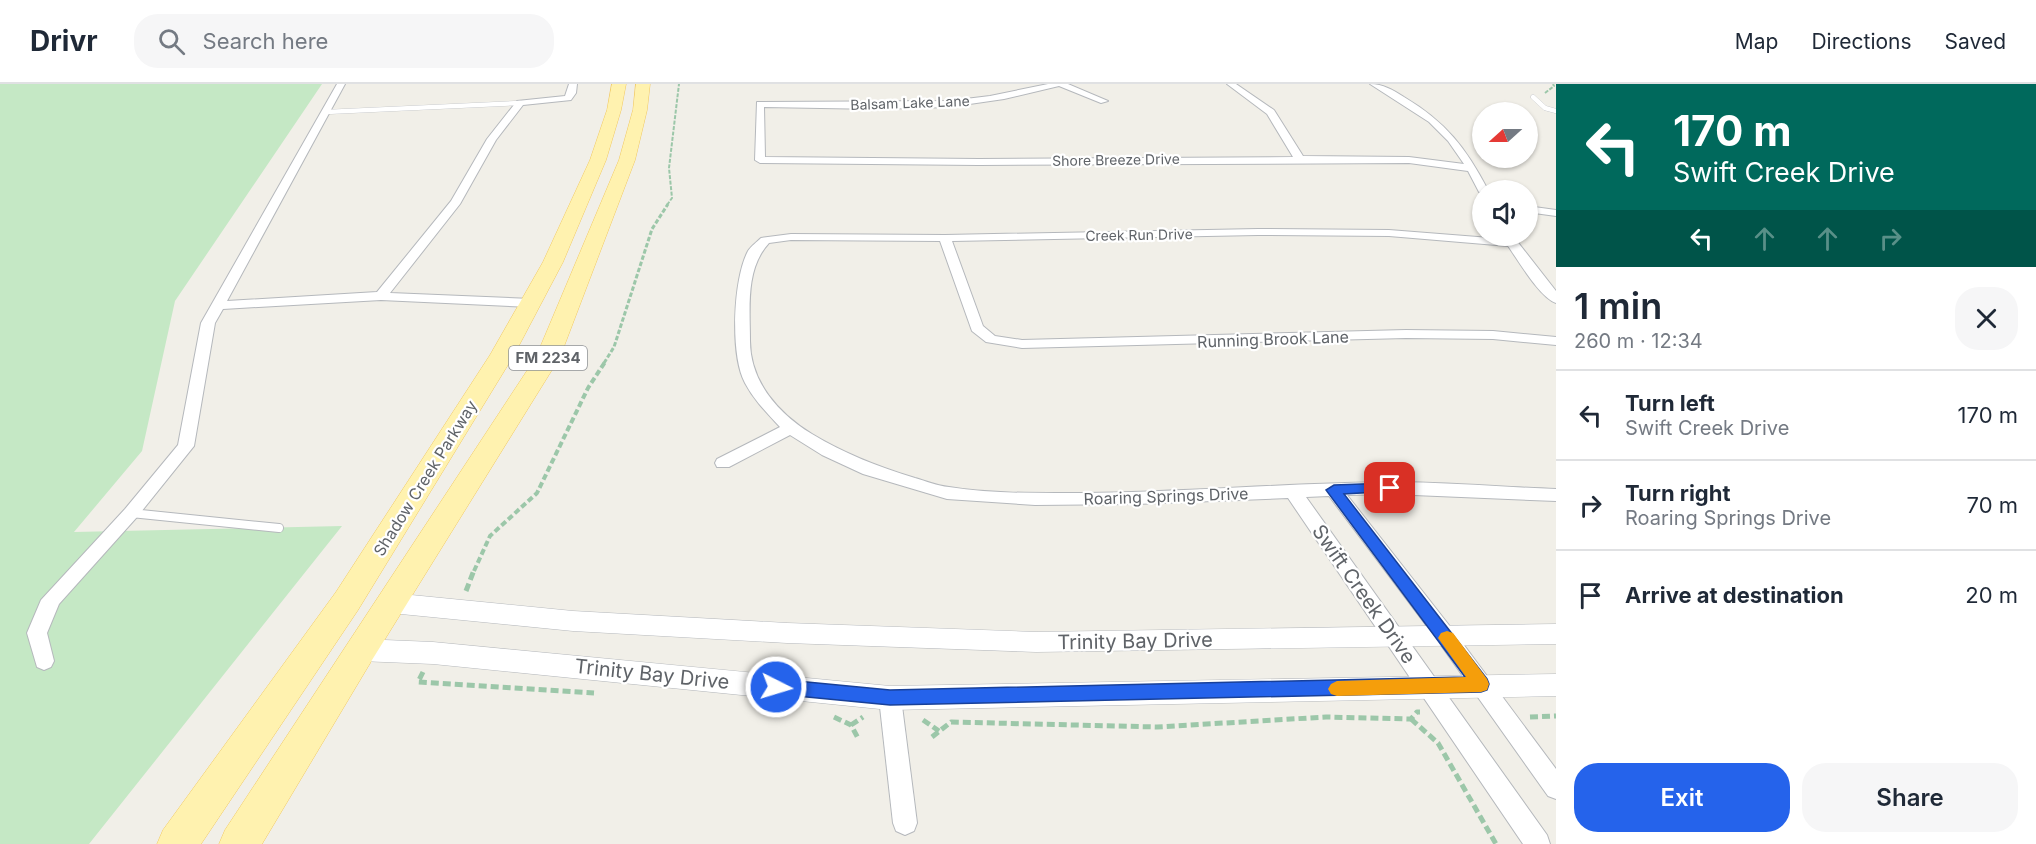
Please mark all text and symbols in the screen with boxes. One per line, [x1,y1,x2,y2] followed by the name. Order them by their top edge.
[134,14,554,68] search box
[30,24,98,58] text: Drivr
[155,25,188,58] icon: search
[203,28,328,54] text: Search here
[1735,29,1778,54] text: Map
[1811,29,1912,54] text: Directions
[1945,29,2006,54] text: Saved
[850,92,970,113] street label: Balsam Lake Lane
[1472,102,1538,168] north arrow
[1472,102,1538,246] map controls
[1673,105,1791,156] text: 170 m
[1574,108,1652,186] icon: left
[1052,150,1180,169] street label: Shore Breeze Drive
[1673,156,1895,189] text: Swift Creek Drive
[1472,180,1538,246] button: sound
[1685,222,1718,255] icon: left
[1748,222,1781,255] icon: ahead
[1811,222,1844,255] icon: ahead
[1874,222,1907,255] icon: right
[1085,225,1193,244] street label: Creek Run Drive
[1574,284,1662,328] text: 1 min
[1955,287,2018,350] button: close
[1197,326,1349,352] street label: Running Brook Lane
[1574,329,1703,353] text: 260 m · 12:34
[509,346,587,370] road number: FM 2234
[1625,390,1715,416] text: Turn left
[369,396,481,560] street label: Shadow Creek Parkway
[1574,399,1607,432] icon: left
[1958,402,2018,428] text: 170 m
[1625,416,1789,440] text: Swift Creek Drive
[1364,462,1415,513] pin
[1373,471,1406,504] icon: arrive
[1625,480,1731,506] text: Turn right
[1083,483,1249,509] street label: Roaring Springs Drive
[1574,489,1607,522] icon: right
[1967,492,2018,518] text: 70 m
[1625,506,1831,530] text: Roaring Springs Drive
[1307,520,1421,668] street label: Swift Creek Drive
[1574,579,1607,612] icon: arrive
[1625,582,1844,608] text: Arrive at destination
[1965,582,2018,608] text: 20 m
[1057,628,1213,654] street label: Trinity Bay Drive
[573,654,731,694] street label: Trinity Bay Drive
[744,655,808,719] position arrow
[1574,763,1790,832] button: Exit
[1802,763,2018,832] button: Share

